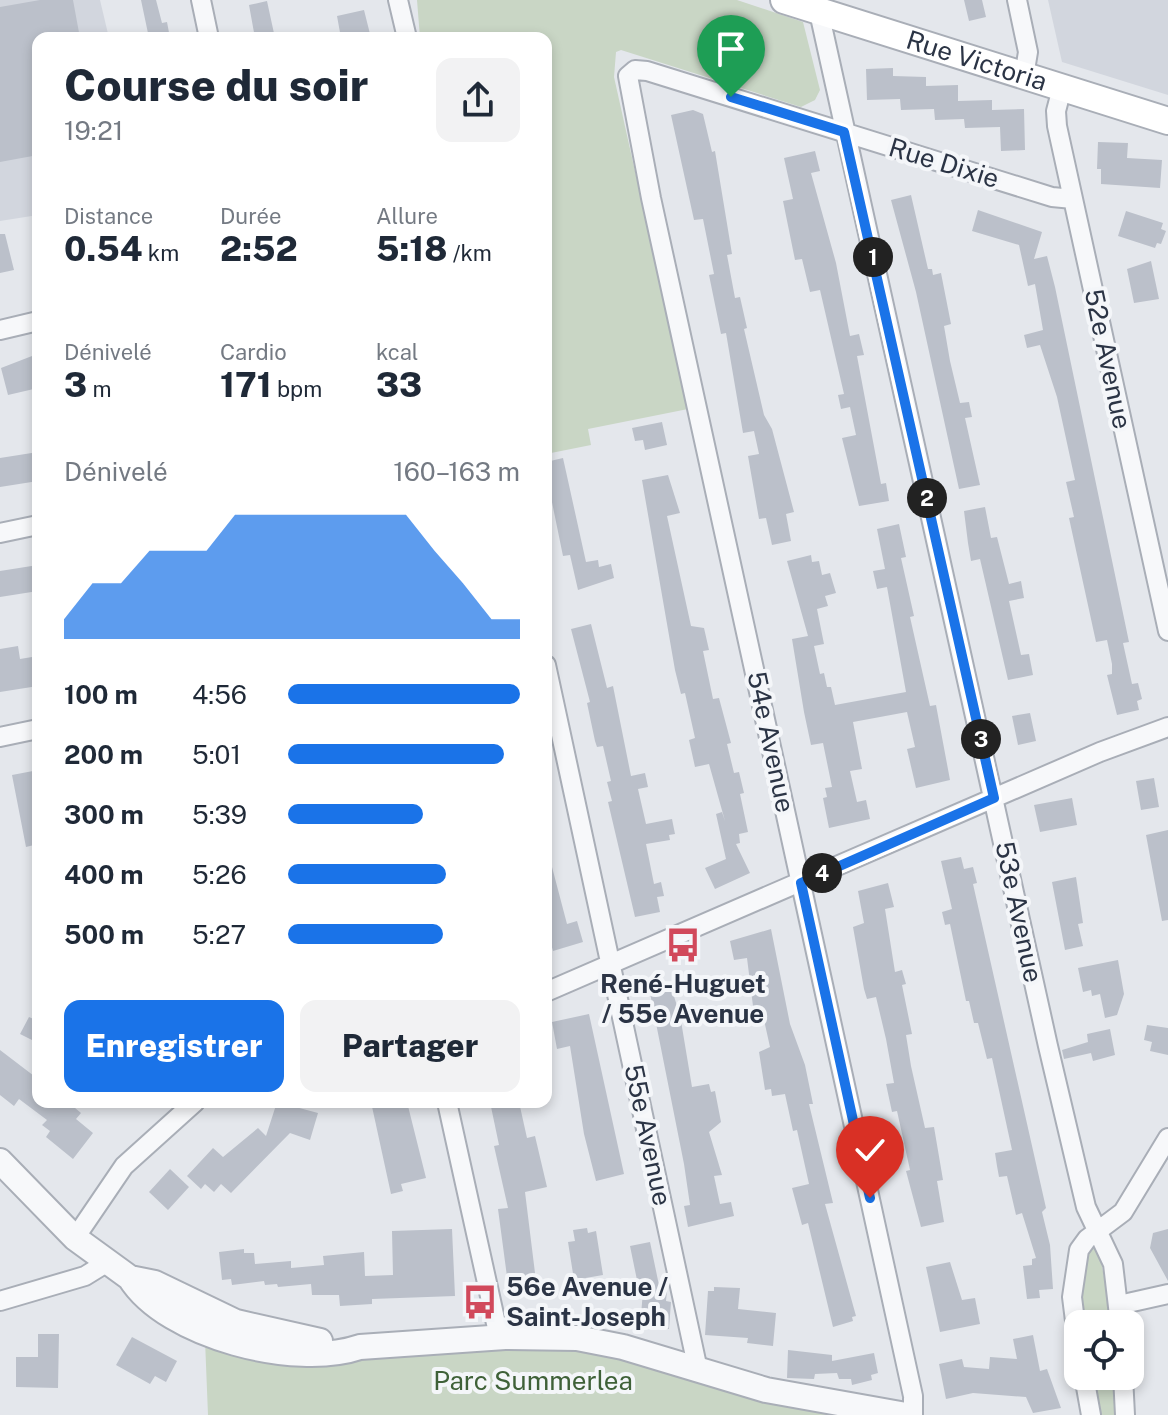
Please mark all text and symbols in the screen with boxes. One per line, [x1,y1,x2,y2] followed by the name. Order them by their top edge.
[697,15,765,97] pin
[903,24,1051,97] street label: Rue Victoria
[709,27,753,71] icon: arrive
[436,58,520,142] button: share
[64,59,368,111] text: Course du soir
[64,115,123,146] text: 19:21
[885,131,1003,194] street label: Rue Dixie
[64,203,153,229] text: Distance
[220,203,282,229] text: Durée
[376,203,438,229] text: Allure
[64,229,143,269] text: 0.54
[220,229,298,269] text: 2:52
[376,229,447,269] text: 5:18
[853,237,893,277] pin: 1
[143,240,179,266] text: km
[447,240,492,266] text: /km
[868,244,878,270] text: 1
[1079,286,1138,432] street label: 52e Avenue
[64,339,152,365] text: Dénivelé
[220,339,287,365] text: Cardio
[376,339,418,365] text: kcal
[64,365,87,405] text: 3
[220,365,272,405] text: 171
[376,365,422,405] text: 33
[87,376,112,402] text: m
[272,376,322,402] text: bpm
[64,456,168,487] text: Dénivelé
[393,456,520,487] text: 160–163 m
[907,478,947,518] pin: 2
[920,485,934,511] text: 2
[741,669,802,815] street label: 54e Avenue
[64,679,138,710] text: 100 m
[192,679,247,710] text: 4:56
[961,719,1001,759] pin: 3
[974,726,988,752] text: 3
[64,739,143,770] text: 200 m
[192,739,241,770] text: 5:01
[64,799,144,830] text: 300 m
[192,799,247,830] text: 5:39
[989,839,1050,985] street label: 53e Avenue
[802,853,842,893] pin: 4
[64,859,144,890] text: 400 m
[192,859,247,890] text: 5:26
[815,860,829,886] text: 4
[64,919,144,950] text: 500 m
[192,919,246,950] text: 5:27
[664,926,702,964] bus stop icon: René-Huguet / 55e Avenue
[600,968,766,1029] place label: René-Huguet / 55e Avenue
[64,1000,284,1092] button: Enregistrer
[300,1000,520,1092] button: Partager
[618,1061,679,1208] street label: 55e Avenue
[836,1116,904,1198] pin
[848,1128,892,1172] icon: check
[506,1271,668,1332] place label: 56e Avenue / Saint-Joseph
[461,1283,499,1321] bus stop icon: 56e Avenue / Saint-Joseph
[1064,1310,1144,1390] map controls
[1064,1310,1144,1390] button: locate
[433,1365,633,1396] park label: Parc Summerlea

